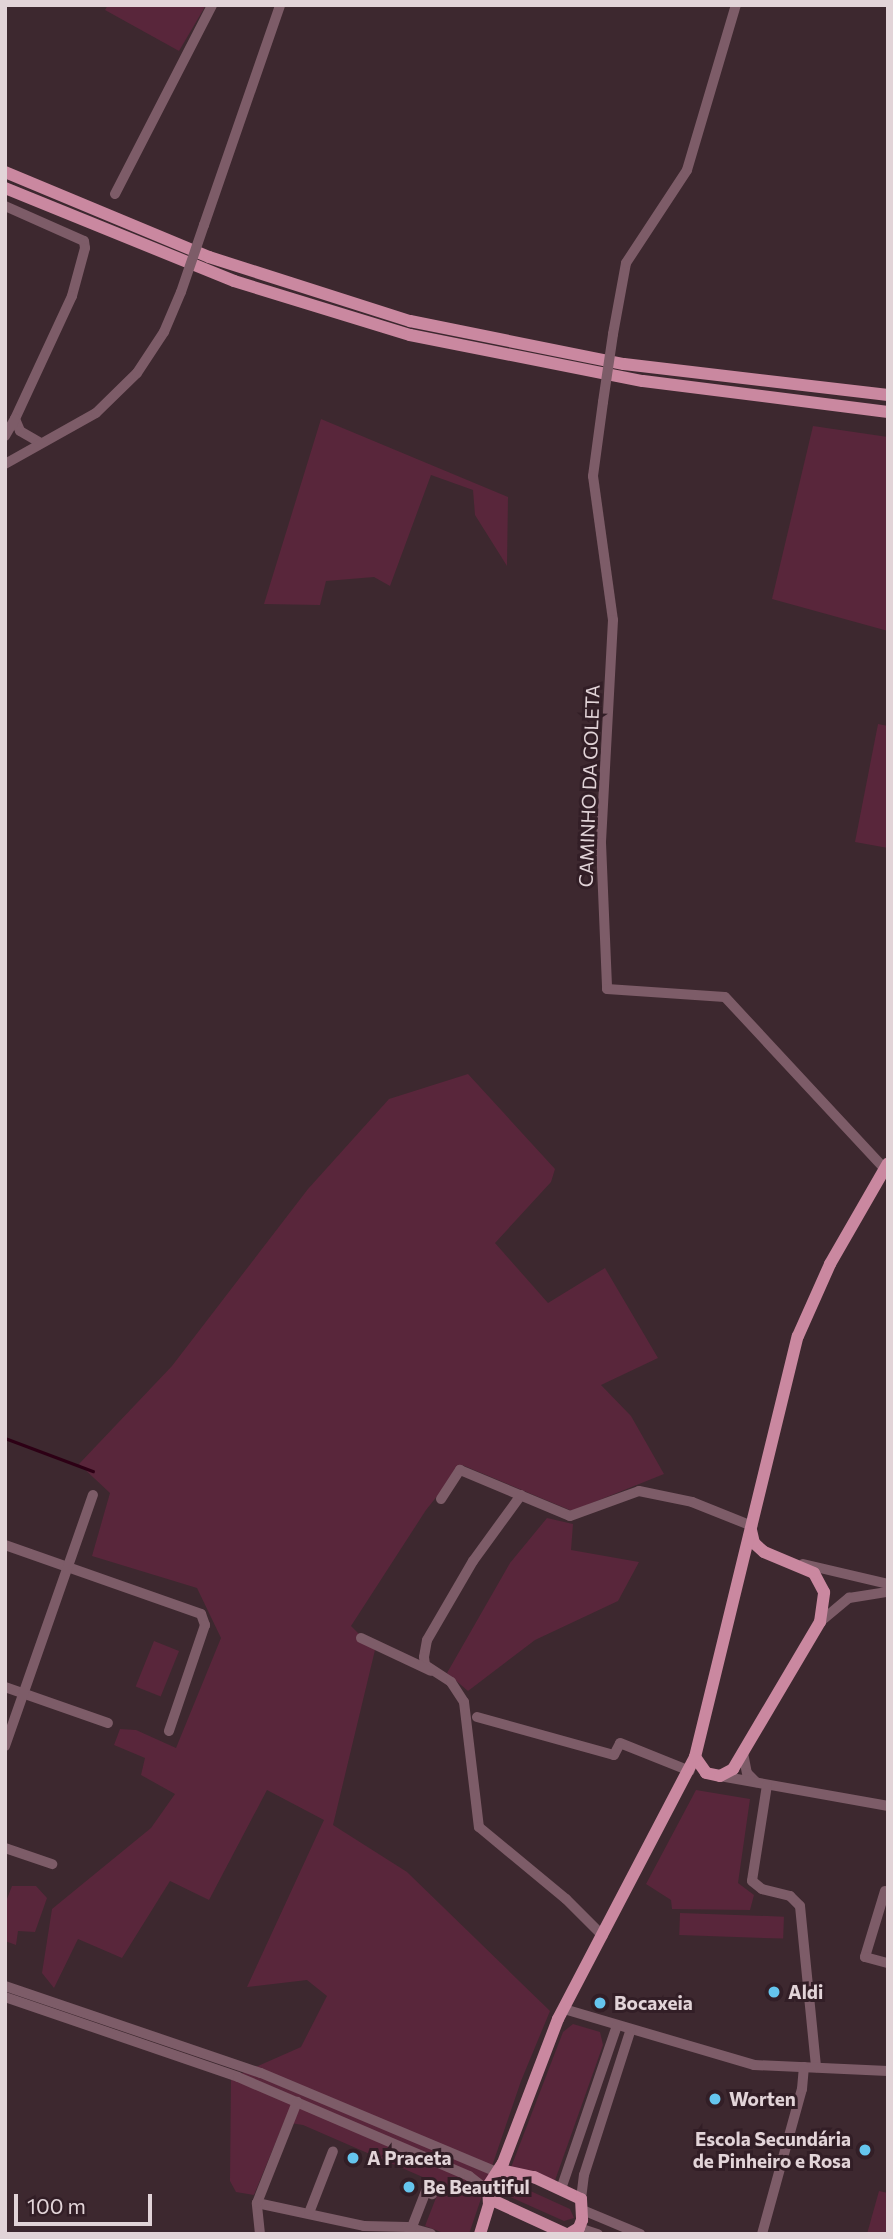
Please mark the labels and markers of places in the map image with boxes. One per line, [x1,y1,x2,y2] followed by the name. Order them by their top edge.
[788,1981,823,2003] place label: Aldi
[766,1984,782,2000] marker: Aldi
[614,1992,693,2014] place label: Bocaxeia
[592,1995,608,2011] marker: Bocaxeia
[729,2088,796,2110] place label: Worten
[707,2091,723,2107] marker: Worten
[693,2128,851,2172] place label: Escola Secundária de Pinheiro e Rosa
[857,2142,873,2158] marker: Escola Secundária de Pinheiro e Rosa
[367,2147,451,2169] place label: A Praceta
[345,2150,361,2166] marker: A Praceta
[423,2176,530,2198] place label: Be Beautiful
[401,2179,417,2195] marker: Be Beautiful

